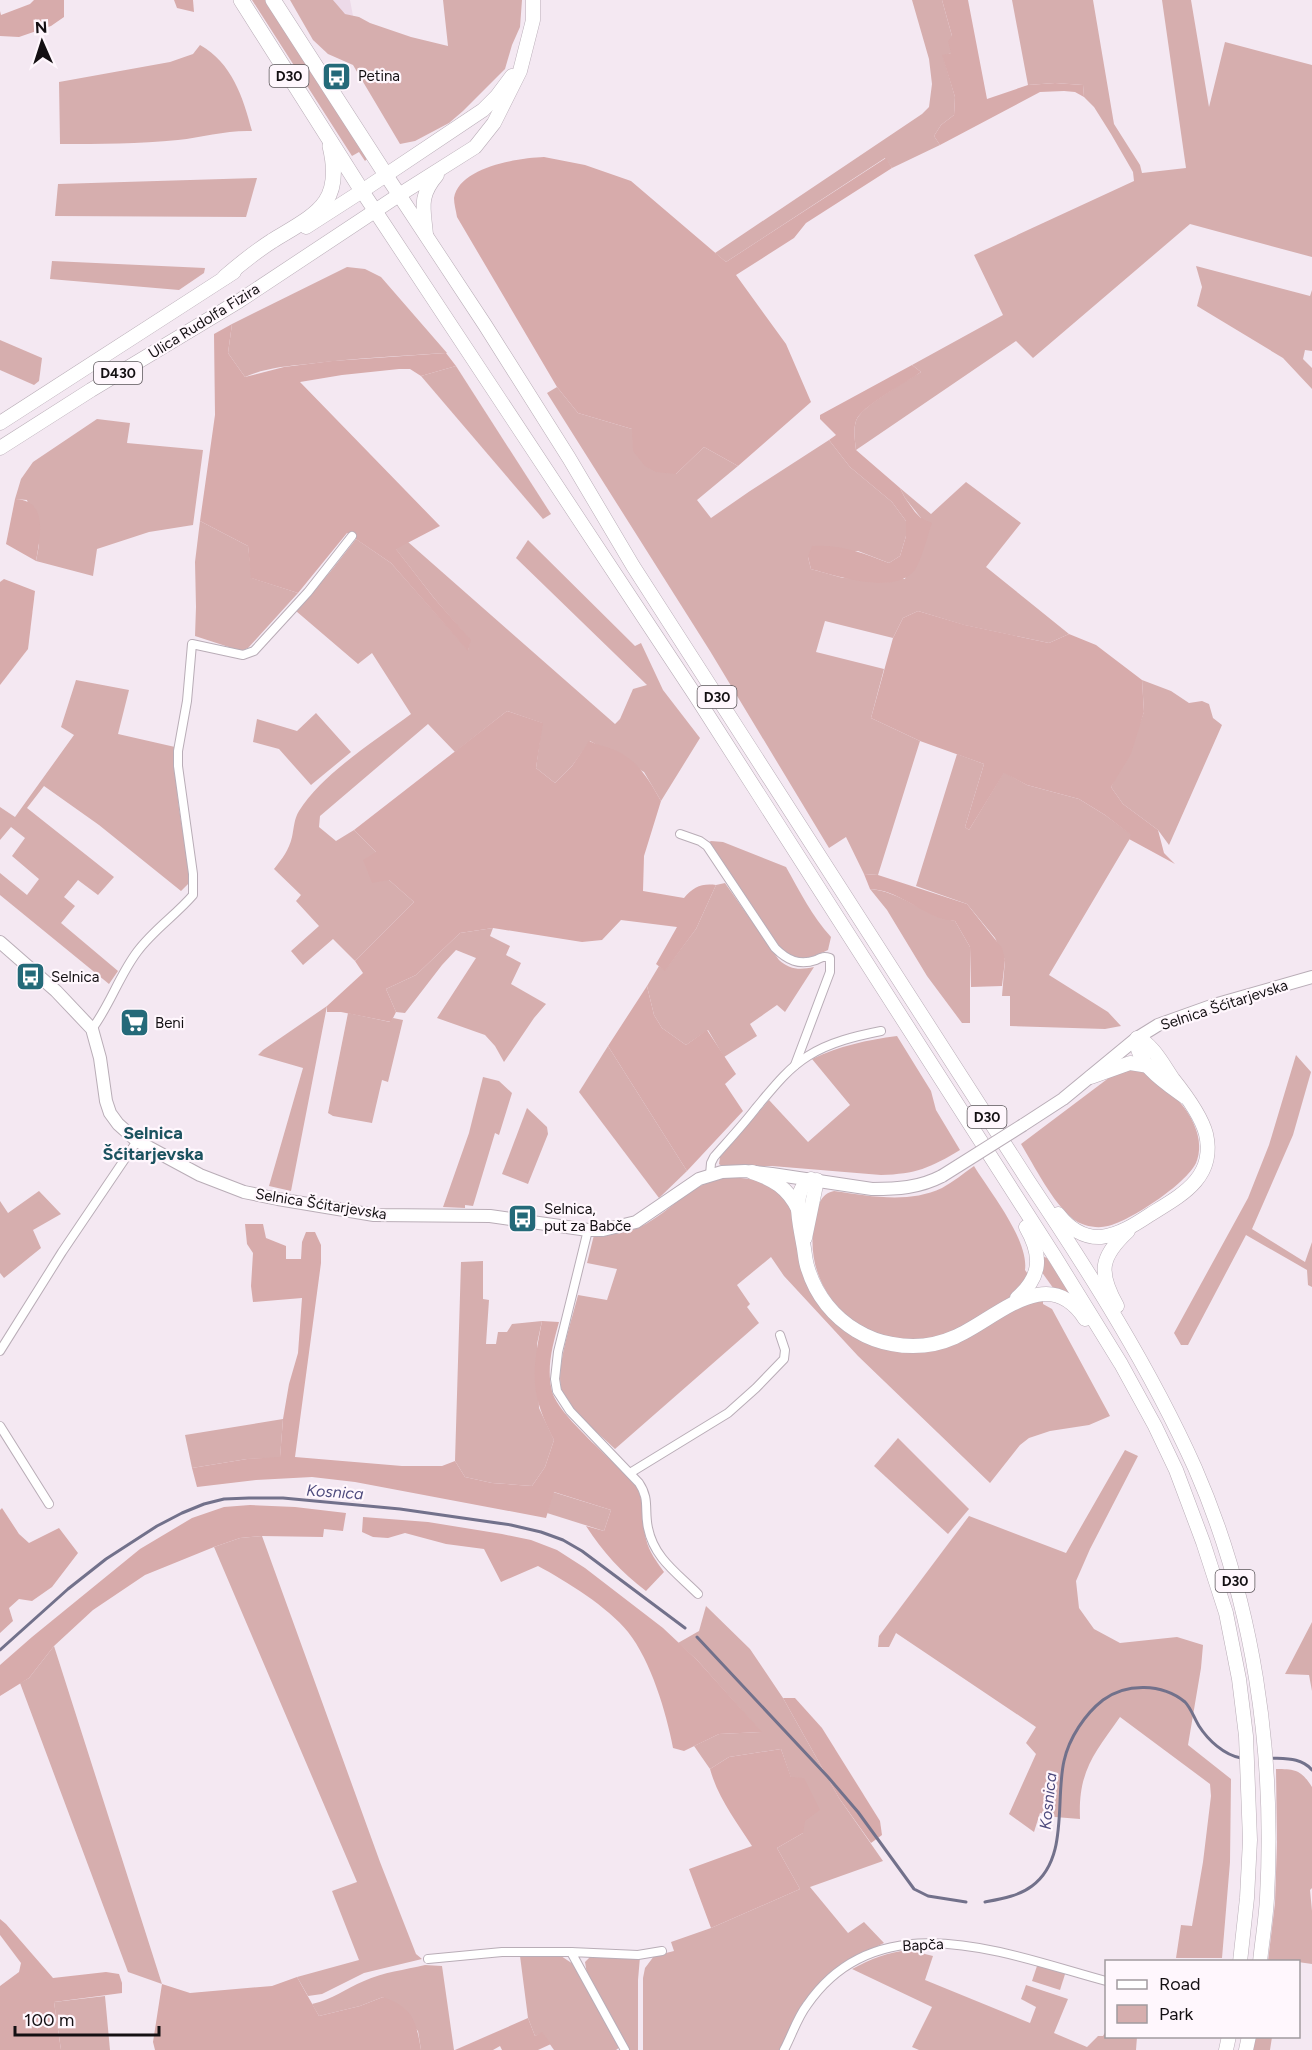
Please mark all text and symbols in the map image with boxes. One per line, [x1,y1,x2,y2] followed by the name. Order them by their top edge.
[12,12,72,72] north arrow
[35,18,48,37] text: N
[321,60,353,92] bus stop icon: Petina
[270,65,308,87] road number: D30
[358,67,400,85] place label: Petina
[145,280,263,362] street label: Ulica Rudolfa Fizira
[94,362,142,384] road number: D430
[698,686,736,708] road number: D30
[14,961,46,993] bus stop icon: Selnica
[51,968,99,986] place label: Selnica
[1158,976,1290,1034] street label: Selnica Šćitarjevska
[118,1007,150,1039] supermarket icon: Beni
[155,1014,184,1032] place label: Beni
[968,1106,1006,1128] road number: D30
[103,1122,203,1165] district label: Selnica Šćitarjevska
[254,1185,388,1223] street label: Selnica Šćitarjevska
[544,1200,631,1235] place label: Selnica, put za Babče
[507,1202,539,1234] bus stop icon: Selnica, put za Babče
[306,1481,364,1503] water label: Kosnica
[1216,1570,1254,1592] road number: D30
[1036,1772,1060,1830] water label: Kosnica
[902,1935,944,1955] street label: Bapča
[1105,1960,1300,2038] legend
[1159,1973,1200,1995] text: Road
[15,1999,159,2037] scale bar
[1159,2003,1194,2025] text: Park
[24,2009,74,2031] text: 100 m

